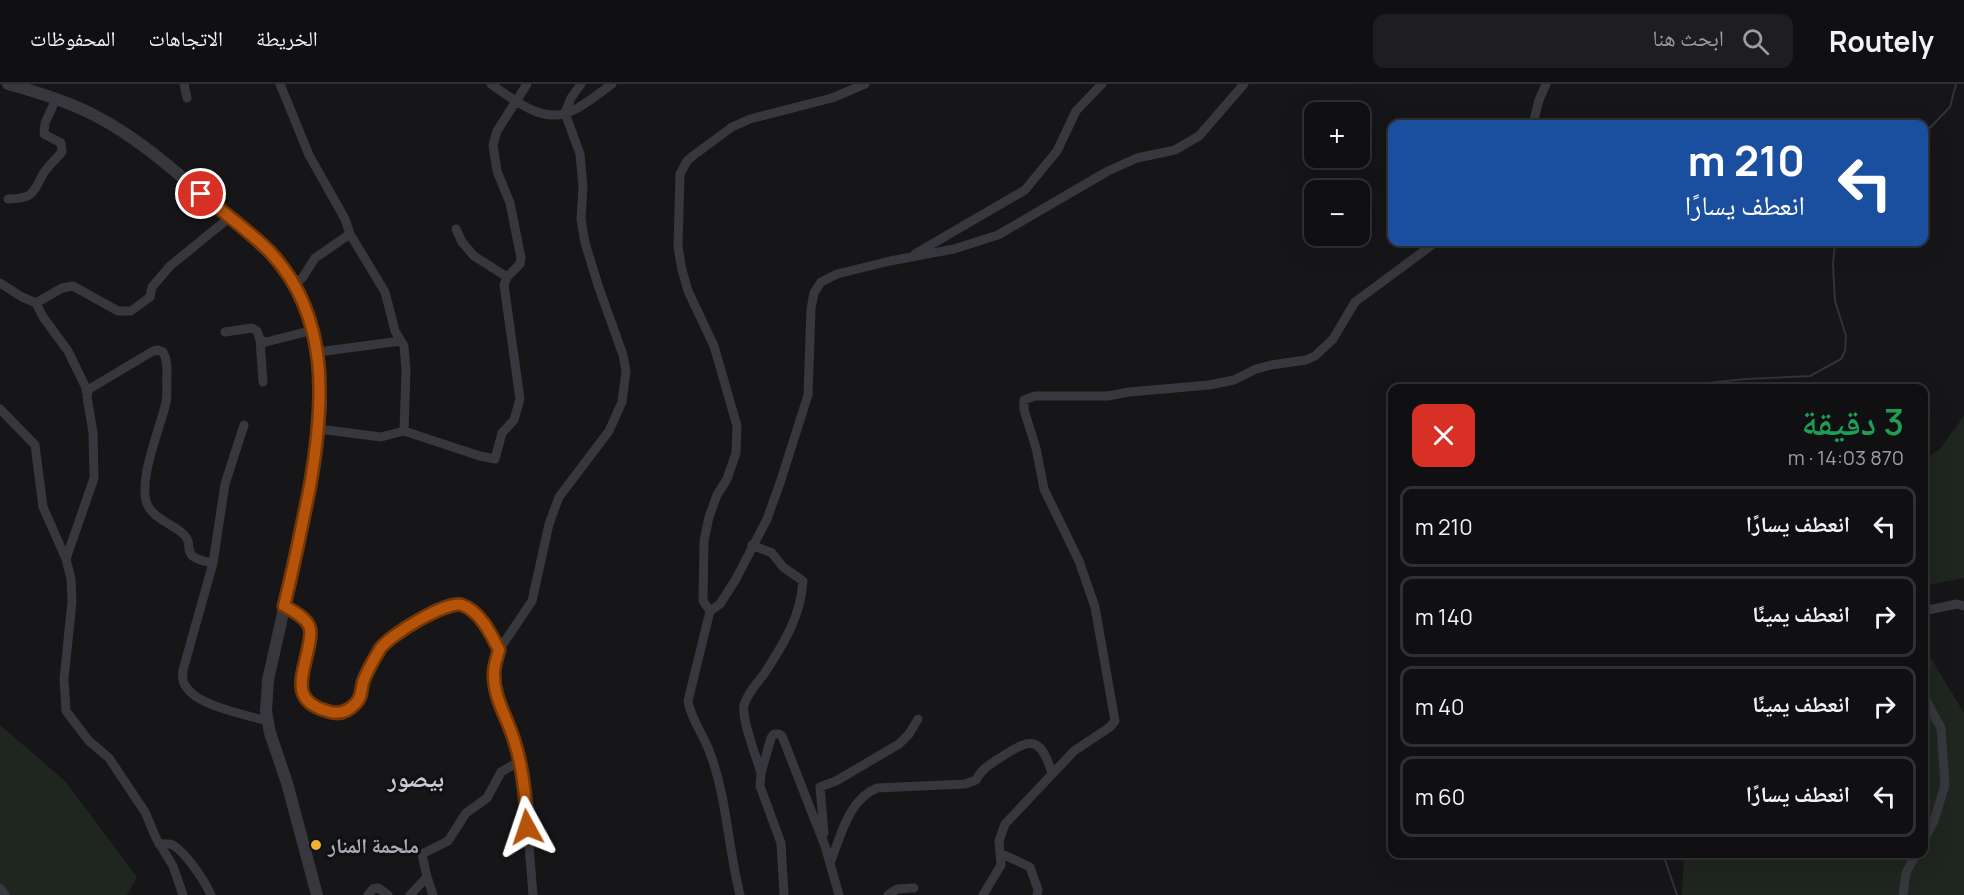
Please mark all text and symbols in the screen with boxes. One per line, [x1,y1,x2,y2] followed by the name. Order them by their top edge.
[1373,14,1793,68] search box
[1829,22,1934,60] text: Routely
[1652,23,1724,53] text: ابحث هنا
[30,24,115,52] text: المحفوظات
[148,24,223,52] text: الاتجاهات
[256,24,318,52] text: الخريطة
[1739,25,1772,58] icon: search
[1304,102,1370,246] map controls
[1304,102,1370,168] button: +
[1688,131,1805,189] text: 210 m
[1826,144,1904,222] icon: left
[175,168,226,219] pin
[184,177,217,210] icon: arrive
[1304,180,1370,246] button: −
[1685,186,1805,223] text: انعطف يسارًا
[1801,397,1904,446] text: 3 دقيقة
[1412,404,1475,467] button: close
[1788,444,1904,471] text: 870 m · 14:03
[1746,509,1850,539] text: انعطف يسارًا
[1868,510,1901,543] icon: left
[1415,512,1473,542] text: 210 m
[1752,599,1850,629] text: انعطف يمينًا
[1868,600,1901,633] icon: right
[1415,602,1473,632] text: 140 m
[1752,689,1850,719] text: انعطف يمينًا
[1868,690,1901,723] icon: right
[1415,692,1464,722] text: 40 m
[387,761,444,794] district label: بيصور
[1746,779,1850,809] text: انعطف يسارًا
[1868,780,1901,813] icon: left
[1415,782,1465,812] text: 60 m
[495,795,559,859] position arrow
[327,831,419,859] place label: ملحمة المنار
[309,838,323,852] marker: ملحمة المنار

